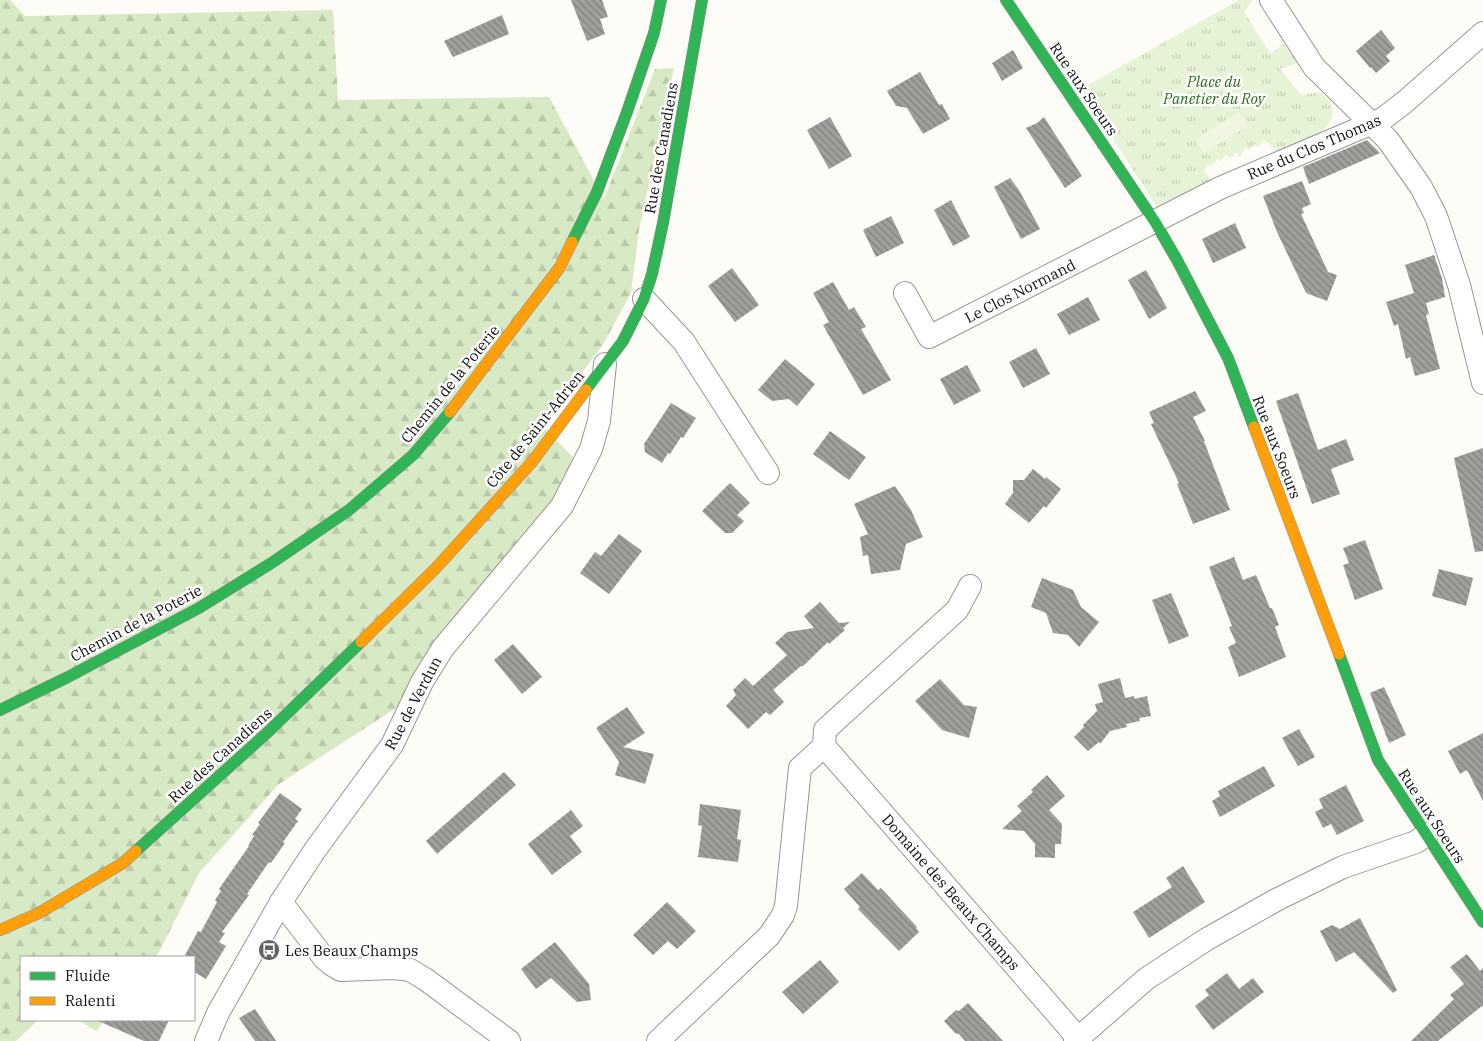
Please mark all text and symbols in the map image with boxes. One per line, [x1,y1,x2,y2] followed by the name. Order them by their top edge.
[1046,39,1122,139] street label: Rue aux Soeurs
[1162,72,1266,108] park label: Place du Panetier du Roy
[640,81,682,215] street label: Rue des Canadiens
[1244,110,1384,184] street label: Rue du Clos Thomas
[961,255,1079,327] street label: Le Clos Normand
[397,321,503,447] street label: Chemin de la Poterie
[482,366,588,492] street label: Côte de Saint-Adrien
[1249,393,1305,501] street label: Rue aux Soeurs
[67,580,205,666] street label: Chemin de la Poterie
[380,653,446,753] street label: Rue de Verdun
[164,703,276,807] street label: Rue des Canadiens
[1394,765,1470,867] street label: Rue aux Soeurs
[878,810,1024,974] street label: Domaine des Beaux Champs
[257,938,281,962] bus stop icon: Les Beaux Champs
[285,941,418,960] place label: Les Beaux Champs
[20,956,195,1021] legend
[65,966,110,985] text: Fluide
[65,991,116,1010] text: Ralenti

